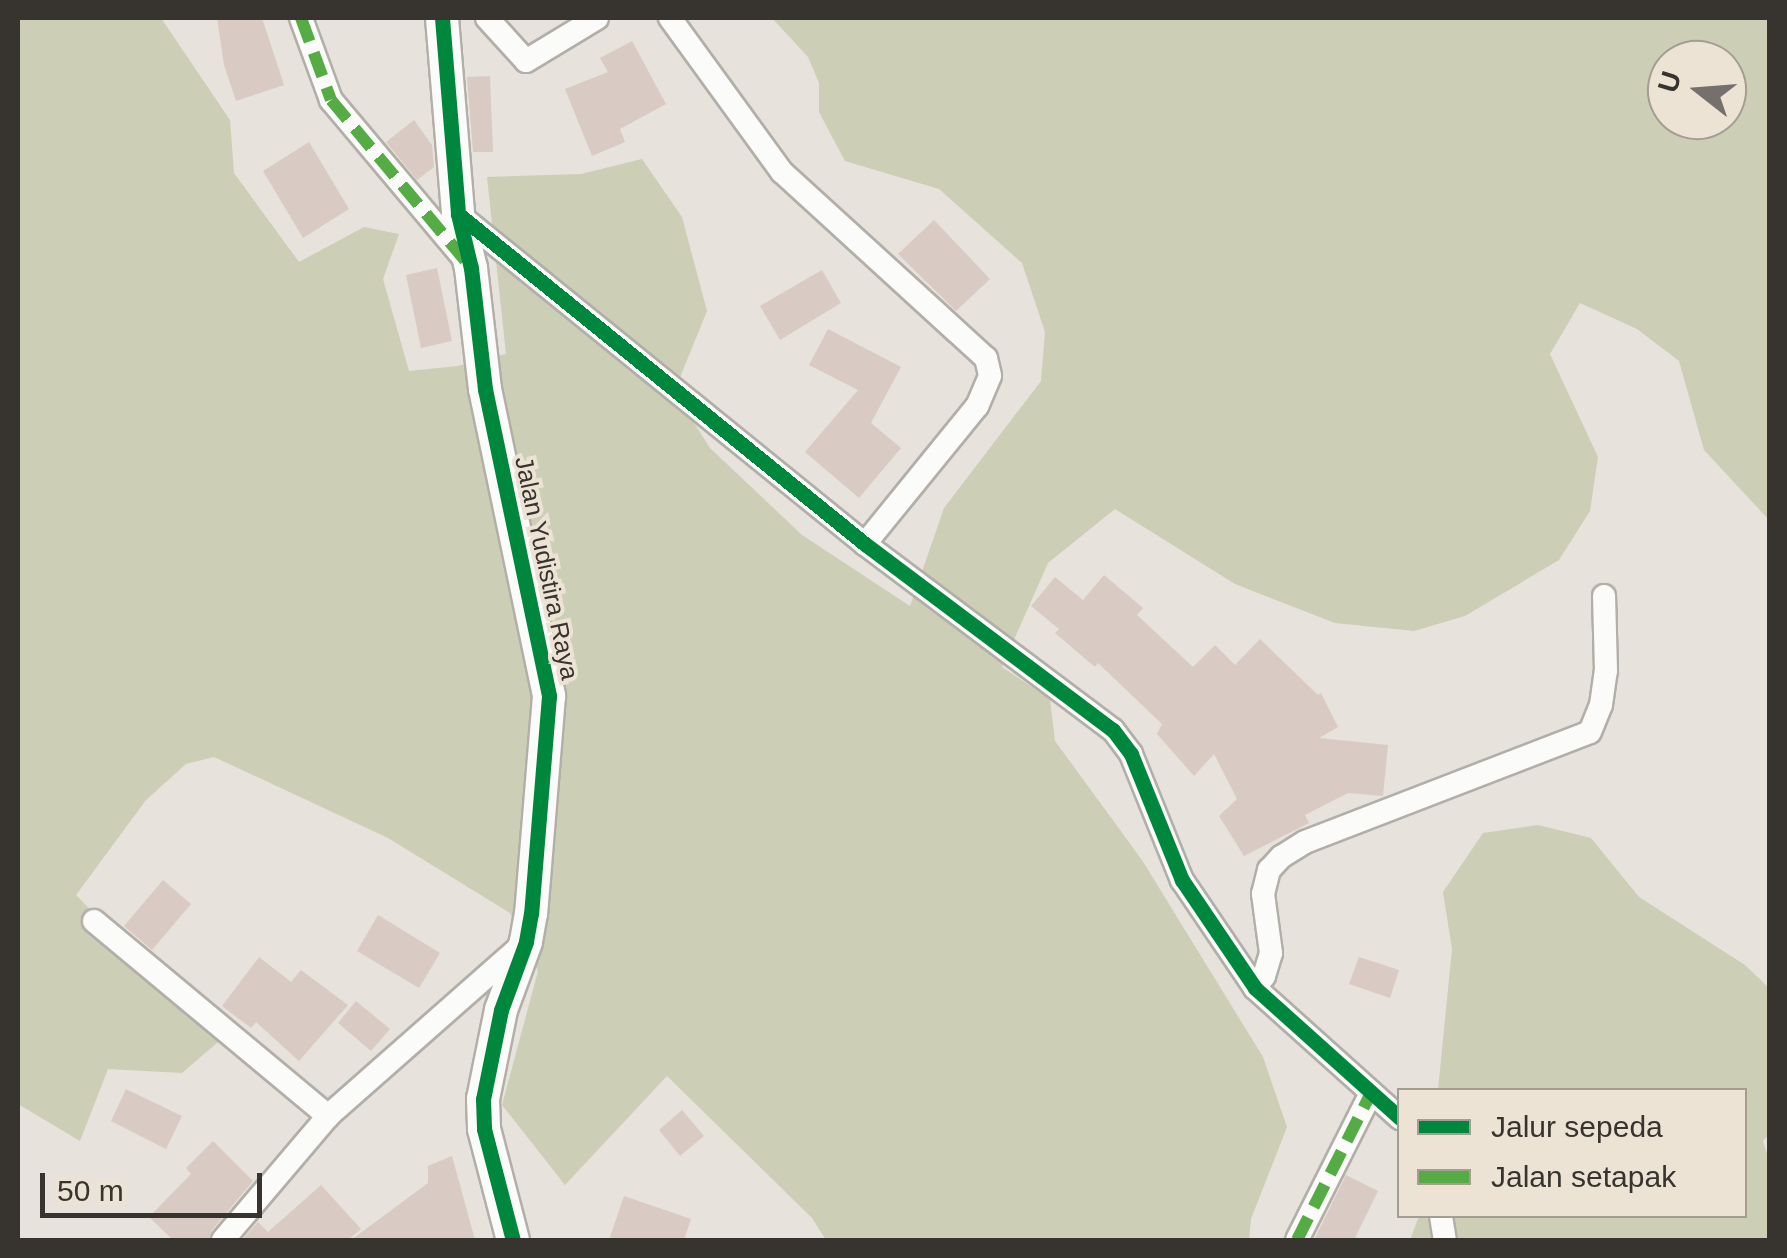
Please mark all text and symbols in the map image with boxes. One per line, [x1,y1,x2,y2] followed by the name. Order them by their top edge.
[1647,40,1747,140] north arrow
[1652,67,1688,96] text: U
[509,453,585,683] street label: Jalan Yudistira Raya
[1397,1088,1747,1218] legend
[1491,1110,1663,1143] text: Jalur sepeda
[45,1153,268,1215] scale bar
[1491,1160,1676,1193] text: Jalan setapak
[57,1174,124,1207] text: 50 m

